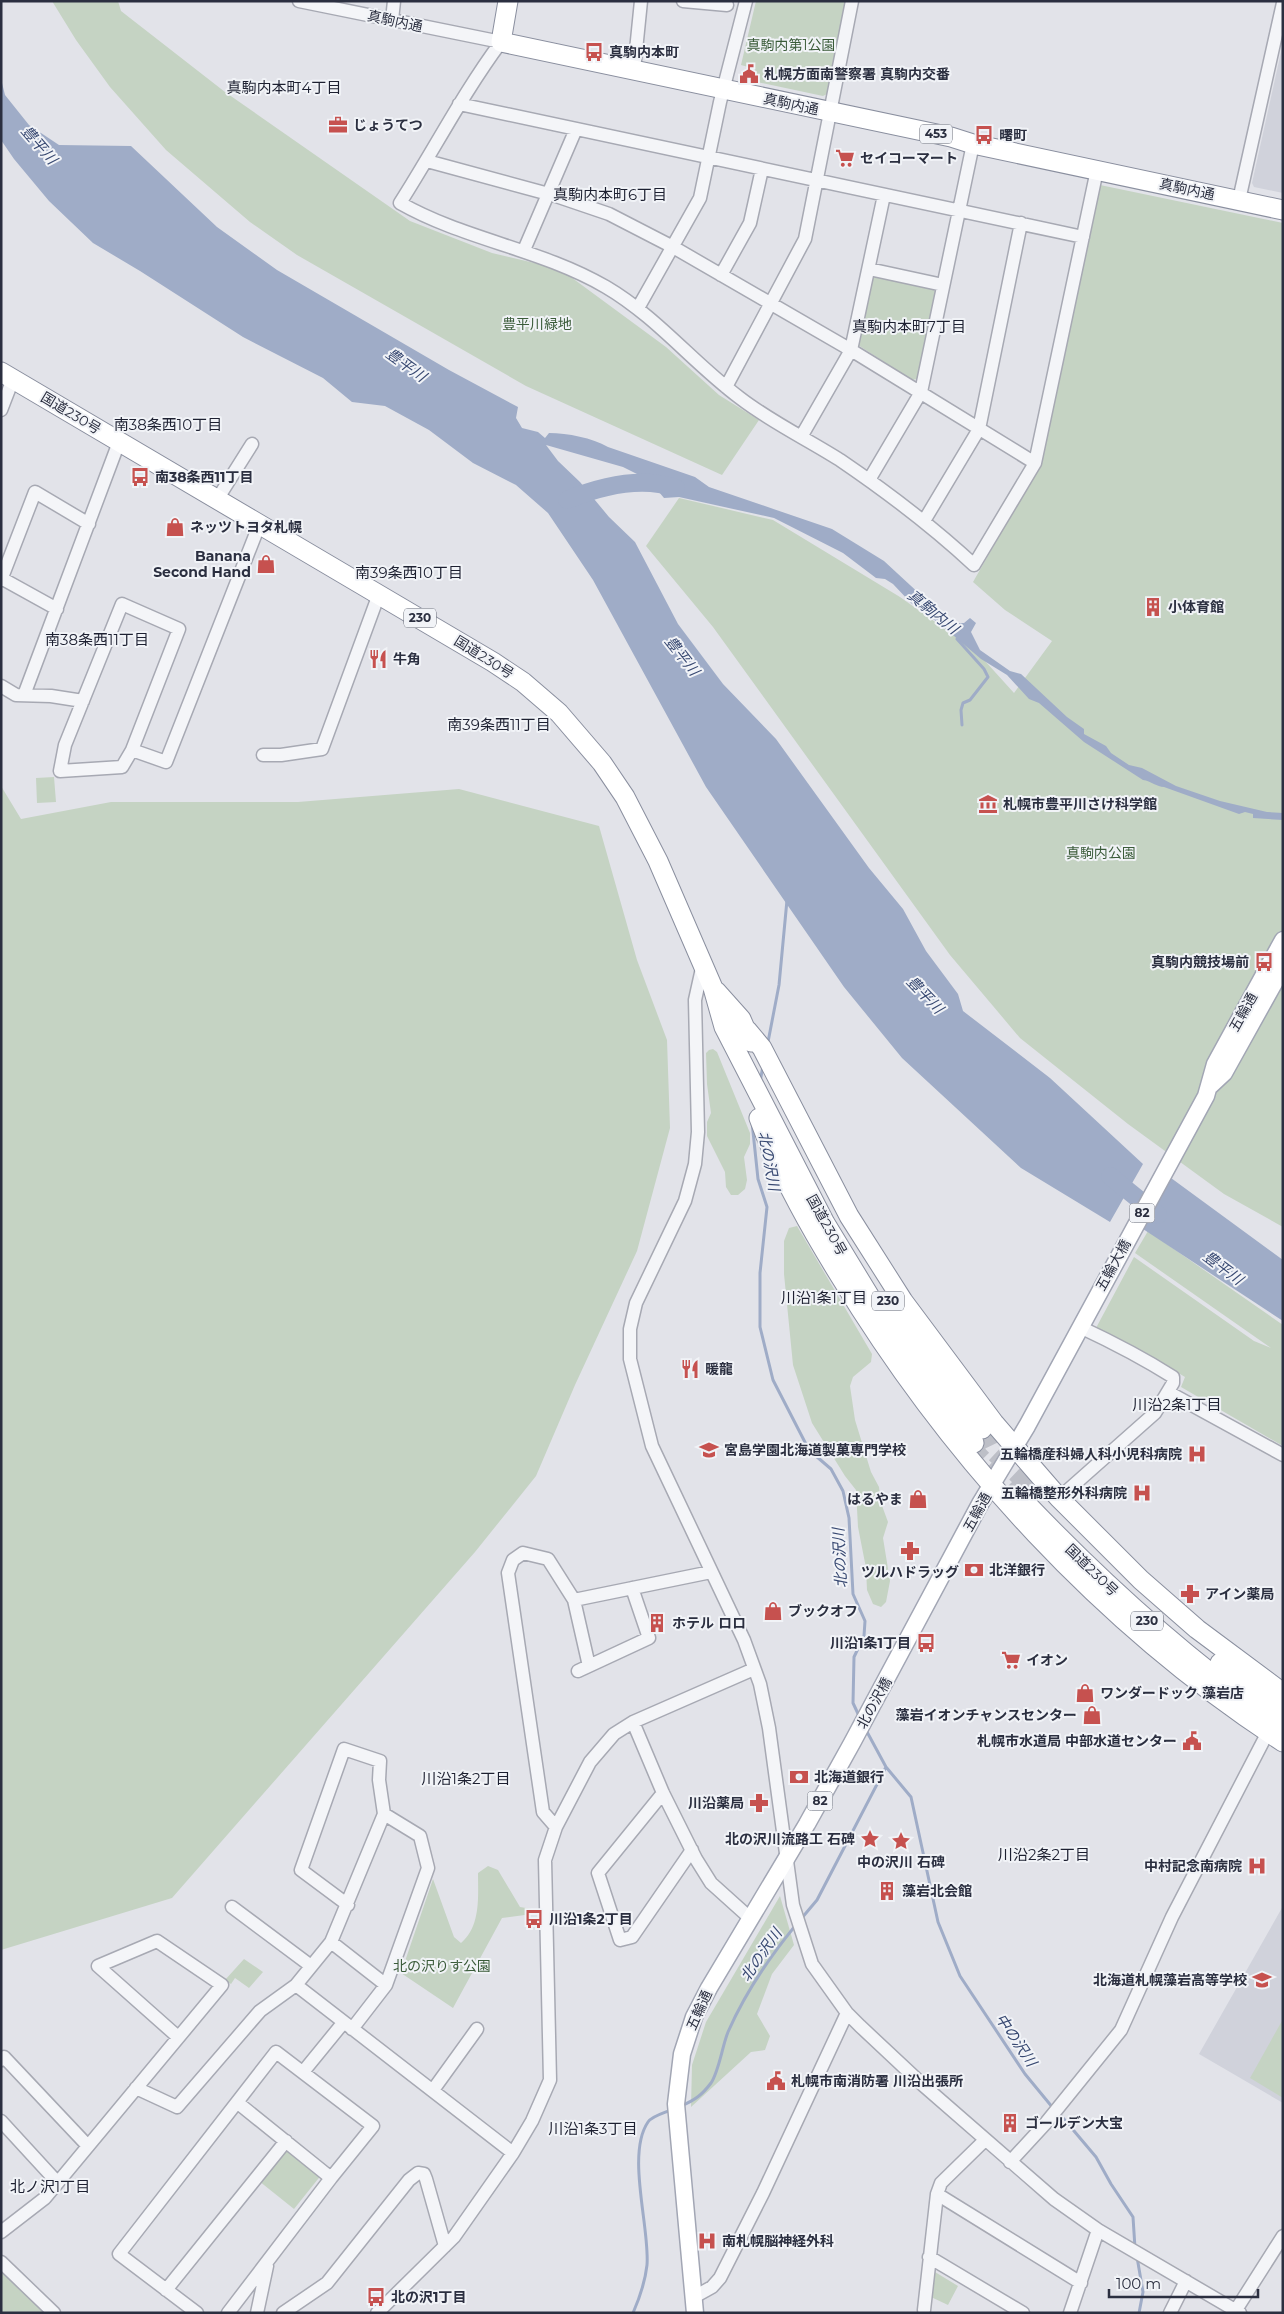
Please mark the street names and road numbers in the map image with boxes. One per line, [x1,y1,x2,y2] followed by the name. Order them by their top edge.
[366,6,424,36] street label: 真駒内通
[762,89,820,119] street label: 真駒内通
[920,125,952,144] road number: 453
[1158,174,1216,204] street label: 真駒内通
[38,388,104,438] street label: 国道230号
[404,608,436,628] road number: 230
[451,632,517,682] street label: 国道230号
[1225,989,1261,1035] street label: 五輪通
[803,1191,851,1259] street label: 国道230号
[1130,1204,1154,1222] road number: 82
[1092,1236,1134,1294] street label: 五輪大橋
[872,1292,904,1310] road number: 230
[959,1489,995,1535] street label: 五輪通
[1062,1540,1122,1600] street label: 国道230号
[1131,1612,1163,1630] road number: 230
[853,1674,895,1732] street label: 北の沢橋
[808,1792,832,1810] road number: 82
[682,1987,716,2033] street label: 五輪通

